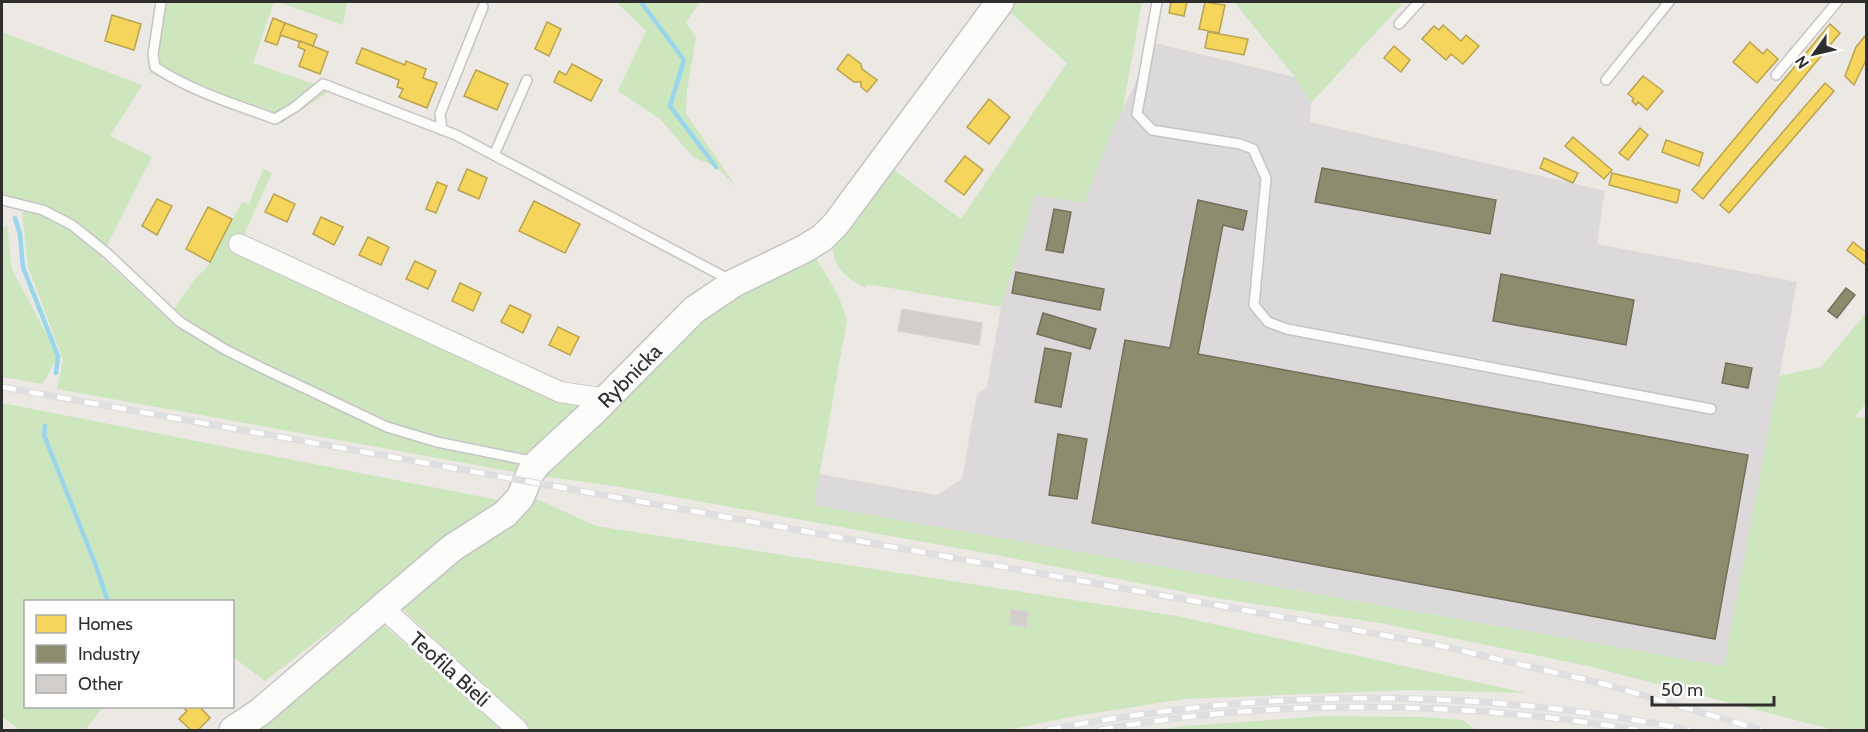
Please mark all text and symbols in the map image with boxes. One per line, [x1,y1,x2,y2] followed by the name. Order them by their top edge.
[1784,24,1844,84] north arrow
[1791,52,1813,72] text: N
[592,338,666,413] street label: Rybnicka
[24,600,234,708] legend
[78,613,133,635] text: Homes
[405,626,495,712] street label: Teofila Bieli
[78,643,140,665] text: Industry
[1652,669,1774,707] scale bar
[78,673,123,695] text: Other
[1661,679,1703,701] text: 50 m

